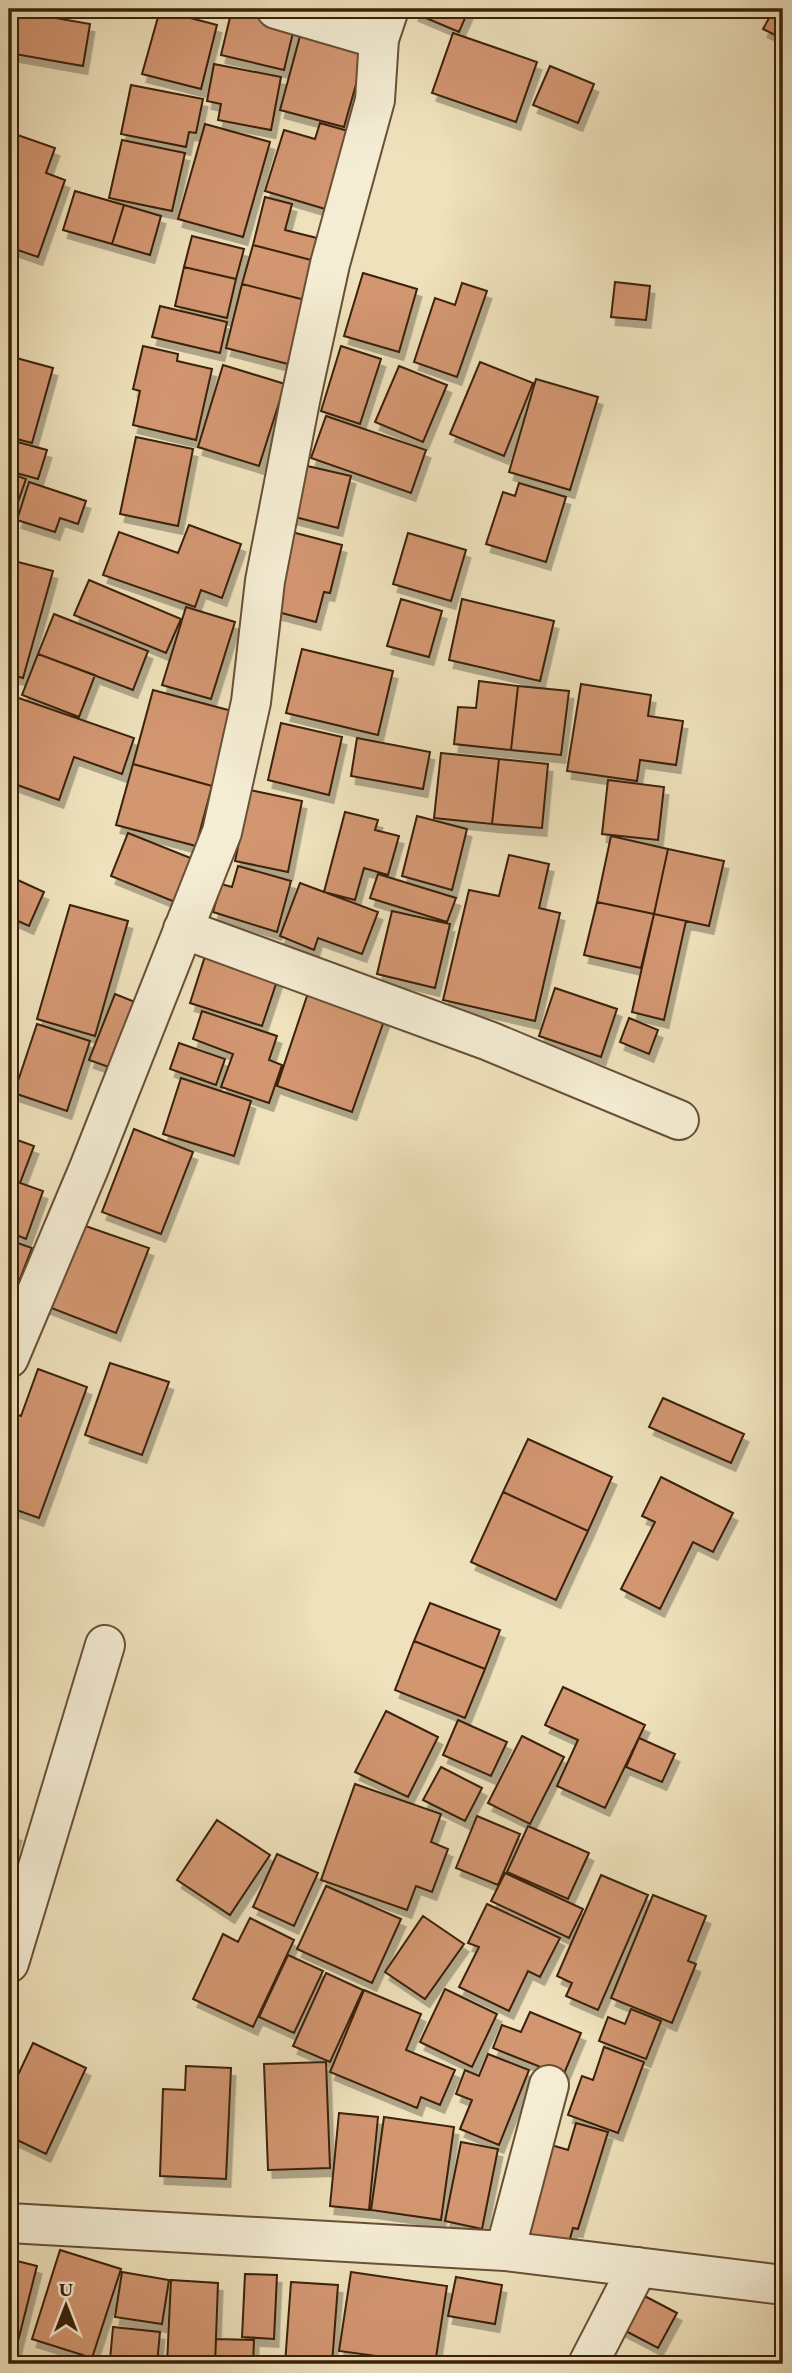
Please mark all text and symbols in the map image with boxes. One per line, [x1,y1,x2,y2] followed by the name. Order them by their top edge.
[32,2272,102,2342] north arrow
[59,2277,73,2302] text: U

